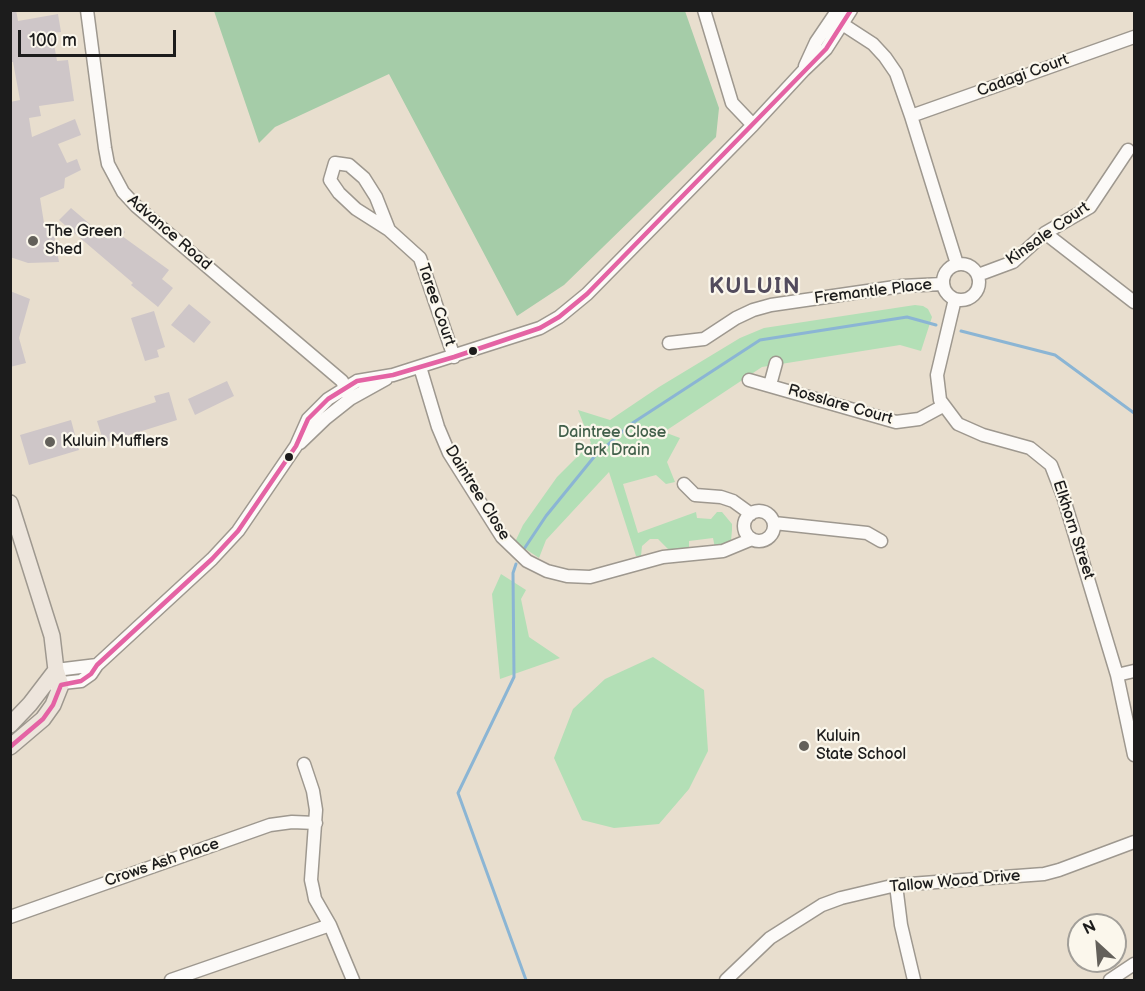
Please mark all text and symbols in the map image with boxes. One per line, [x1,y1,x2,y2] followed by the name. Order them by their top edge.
[21,18,178,56] scale bar
[29,30,77,51] text: 100 m
[975,51,1071,101] street label: Cadagi Court
[123,191,215,275] street label: Advance Road
[1003,198,1093,270] street label: Kinsale Court
[45,222,122,260] place label: The Green Shed
[26,234,40,248] marker: The Green Shed
[413,261,459,349] street label: Taree Court
[709,274,801,300] district label: KULUIN
[813,275,933,309] street label: Fremantle Place
[467,345,479,357] unlabelled marker
[785,381,895,429] street label: Rosslare Court
[558,423,666,461] park label: Daintree Close Park Drain
[62,432,169,452] place label: Kuluin Mufflers
[43,435,57,449] marker: Kuluin Mufflers
[440,442,514,544] street label: Daintree Close
[283,451,295,463] unlabelled marker
[1048,478,1098,582] street label: Elkhorn Street
[816,727,906,765] place label: Kuluin State School
[797,739,811,753] marker: Kuluin State School
[102,834,222,892] street label: Crows Ash Place
[889,867,1021,897] street label: Tallow Wood Drive
[1067,913,1127,973] north arrow
[1080,917,1099,939] text: N

